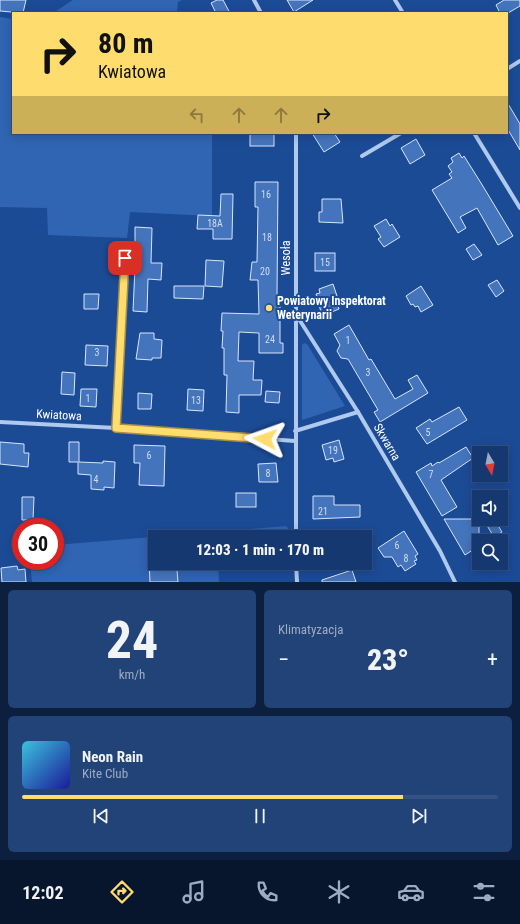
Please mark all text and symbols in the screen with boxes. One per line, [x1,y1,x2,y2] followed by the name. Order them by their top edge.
[98,27,154,60] text: 80 m
[32,28,84,80] icon: right
[98,61,166,82] text: Kwiatowa
[186,104,208,126] icon: left
[228,104,250,126] icon: ahead
[270,104,292,126] icon: ahead
[312,104,334,126] icon: right
[261,189,271,200] house number: 16
[207,218,223,229] house number: 18A
[262,232,272,243] house number: 18
[279,240,293,275] street label: Wesoła
[108,241,142,275] pin
[114,247,136,269] icon: arrive
[320,257,330,268] house number: 15
[260,266,270,277] house number: 20
[277,294,386,322] place label: Powiatowy Inspektorat Weterynarii
[264,303,274,313] marker: Powiatowy Inspektorat Weterynarii
[265,334,275,345] house number: 24
[346,335,350,346] house number: 1
[95,347,100,358] house number: 3
[366,367,371,378] house number: 3
[86,393,90,404] house number: 1
[191,395,201,406] house number: 13
[36,407,82,423] street label: Kwiatowa
[244,418,286,460] position arrow
[371,421,404,463] street label: Skwarna
[426,427,431,438] house number: 5
[328,445,338,456] house number: 19
[472,446,508,482] north arrow
[472,446,508,570] map controls
[147,450,152,461] house number: 6
[266,468,271,479] house number: 8
[429,469,434,480] house number: 7
[94,474,99,485] house number: 4
[472,490,508,526] button: sound
[318,506,328,517] house number: 21
[12,518,64,570] speed limit sign: 30
[472,534,508,570] button: search
[395,540,400,551] house number: 6
[196,541,324,559] text: 12:03 · 1 min · 170 m
[404,553,409,564] house number: 8
[106,610,158,671] text: 24
[278,622,343,637] text: Klimatyzacja
[367,642,409,677] text: 23°
[278,647,289,672] text: −
[487,647,498,672] text: +
[119,667,145,682] text: km/h
[82,748,143,766] text: Neon Rain
[82,766,128,781] text: Kite Club
[90,805,112,827] icon: previous
[249,805,271,827] icon: pause
[408,805,430,827] icon: next
[108,878,136,906] icon: directions
[180,878,208,906] icon: music
[253,878,281,906] icon: phone
[325,878,353,906] icon: climate
[397,878,425,906] icon: car
[470,878,498,906] icon: filters
[22,882,64,903] text: 12:02

